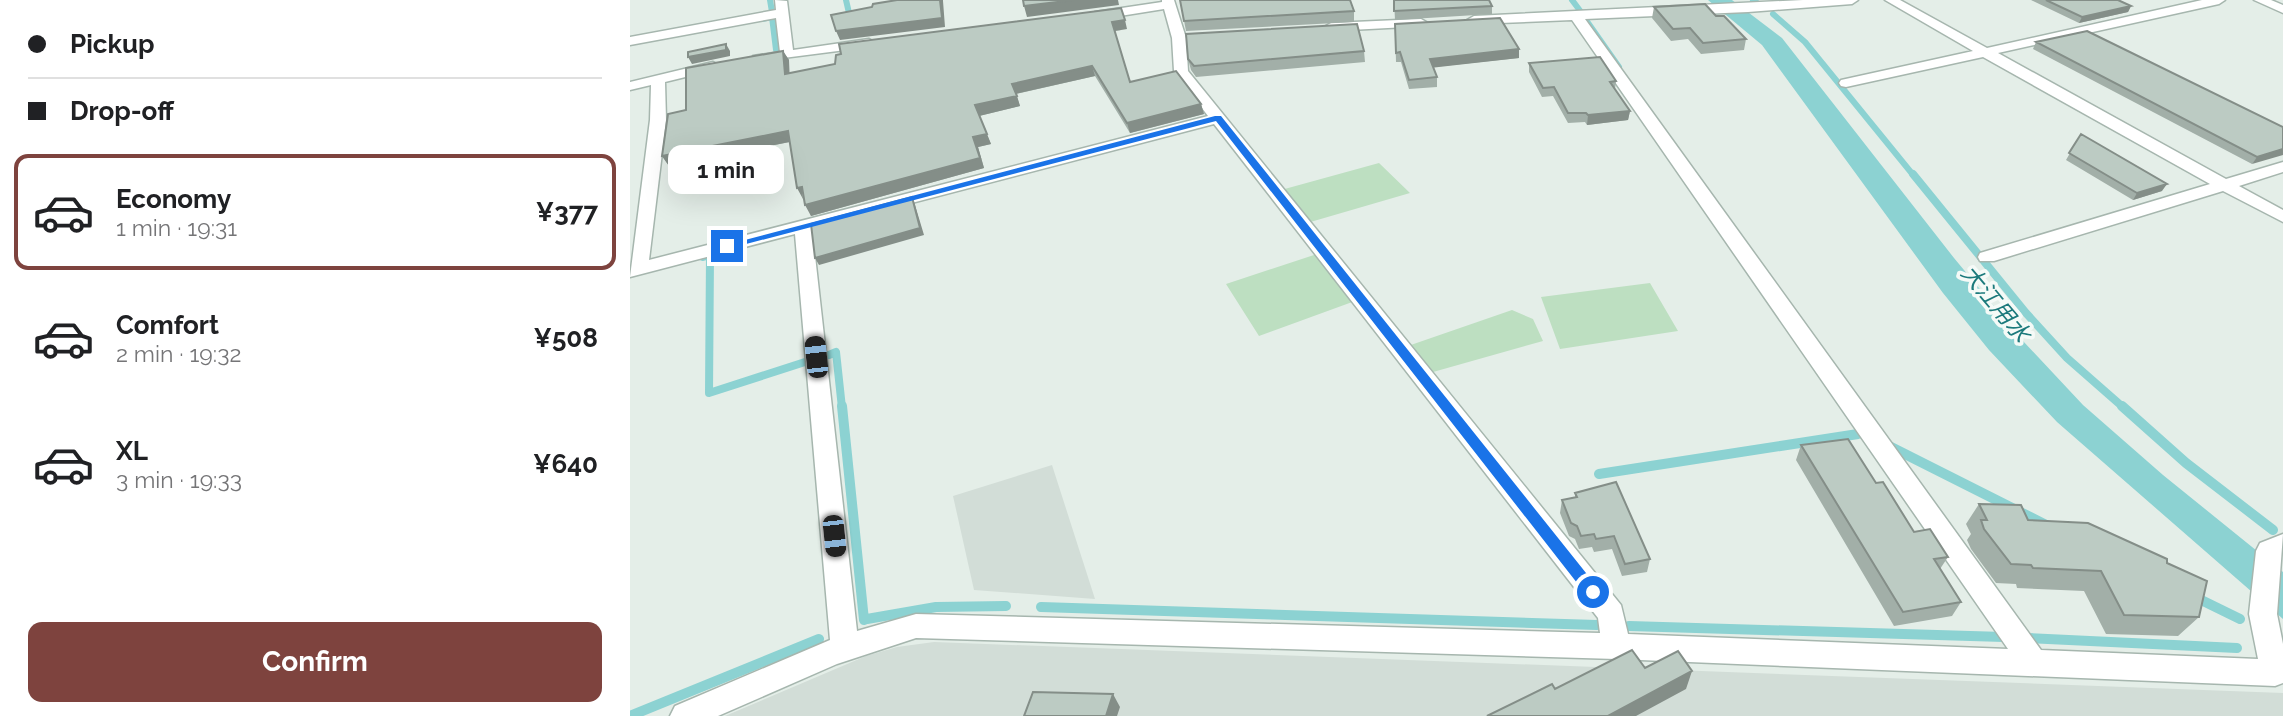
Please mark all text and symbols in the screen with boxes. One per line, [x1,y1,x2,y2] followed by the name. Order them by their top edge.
[70,29,155,59] text: Pickup
[70,96,174,126] text: Drop-off
[669,145,785,194] callout: 1 min
[697,156,755,183] text: 1 min
[32,181,95,244] icon: car
[116,184,231,214] text: Economy
[536,197,598,227] text: ¥377
[116,214,237,241] text: 1 min · 19:31
[711,230,743,262] route end
[1956,259,2038,349] water label: 大江用水
[32,307,95,370] icon: car
[116,310,219,340] text: Comfort
[533,323,598,353] text: ¥508
[804,335,829,379] car
[116,340,241,367] text: 2 min · 19:32
[32,433,95,496] icon: car
[116,436,148,466] text: XL
[533,449,598,479] text: ¥640
[116,466,242,493] text: 3 min · 19:33
[822,514,847,558] car
[1577,576,1609,608] route start
[28,622,602,702] button: Confirm

